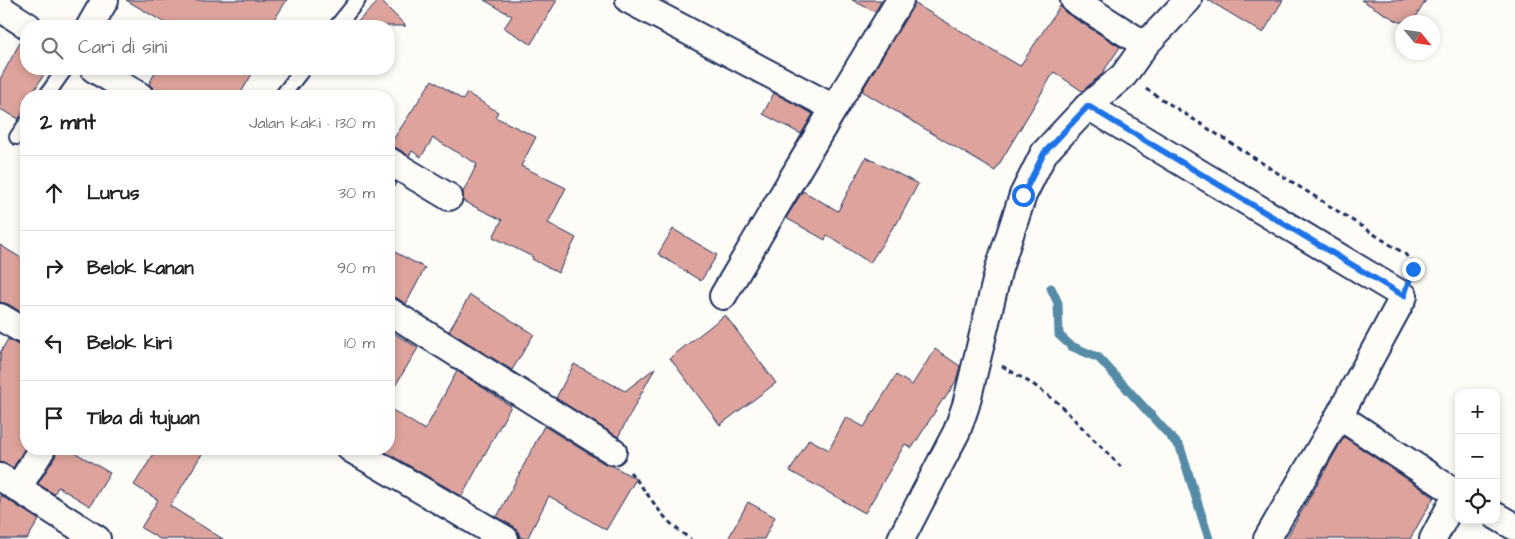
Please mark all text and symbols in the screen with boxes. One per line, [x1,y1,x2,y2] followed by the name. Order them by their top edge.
[1395,15,1440,60] north arrow
[20,20,395,75] search box
[38,34,66,62] icon: search
[78,34,167,61] text: Cari di sini
[40,108,96,137] text: 2 mnt
[249,112,375,134] text: Jalan kaki · 130 m
[40,179,68,207] icon: ahead
[87,180,139,207] text: Lurus
[338,182,375,204] text: 30 m
[1012,184,1035,207] route start
[40,254,68,282] icon: right
[87,255,194,282] text: Belok kanan
[337,257,375,279] text: 90 m
[1402,258,1425,281] route end
[40,329,68,357] icon: left
[87,330,172,357] text: Belok kiri
[344,332,375,354] text: 10 m
[1455,389,1500,524] map controls
[1455,389,1500,434] button: +
[40,404,68,432] icon: arrive
[87,405,199,432] text: Tiba di tujuan
[1455,434,1500,479] button: −
[1455,479,1500,524] button: locate

